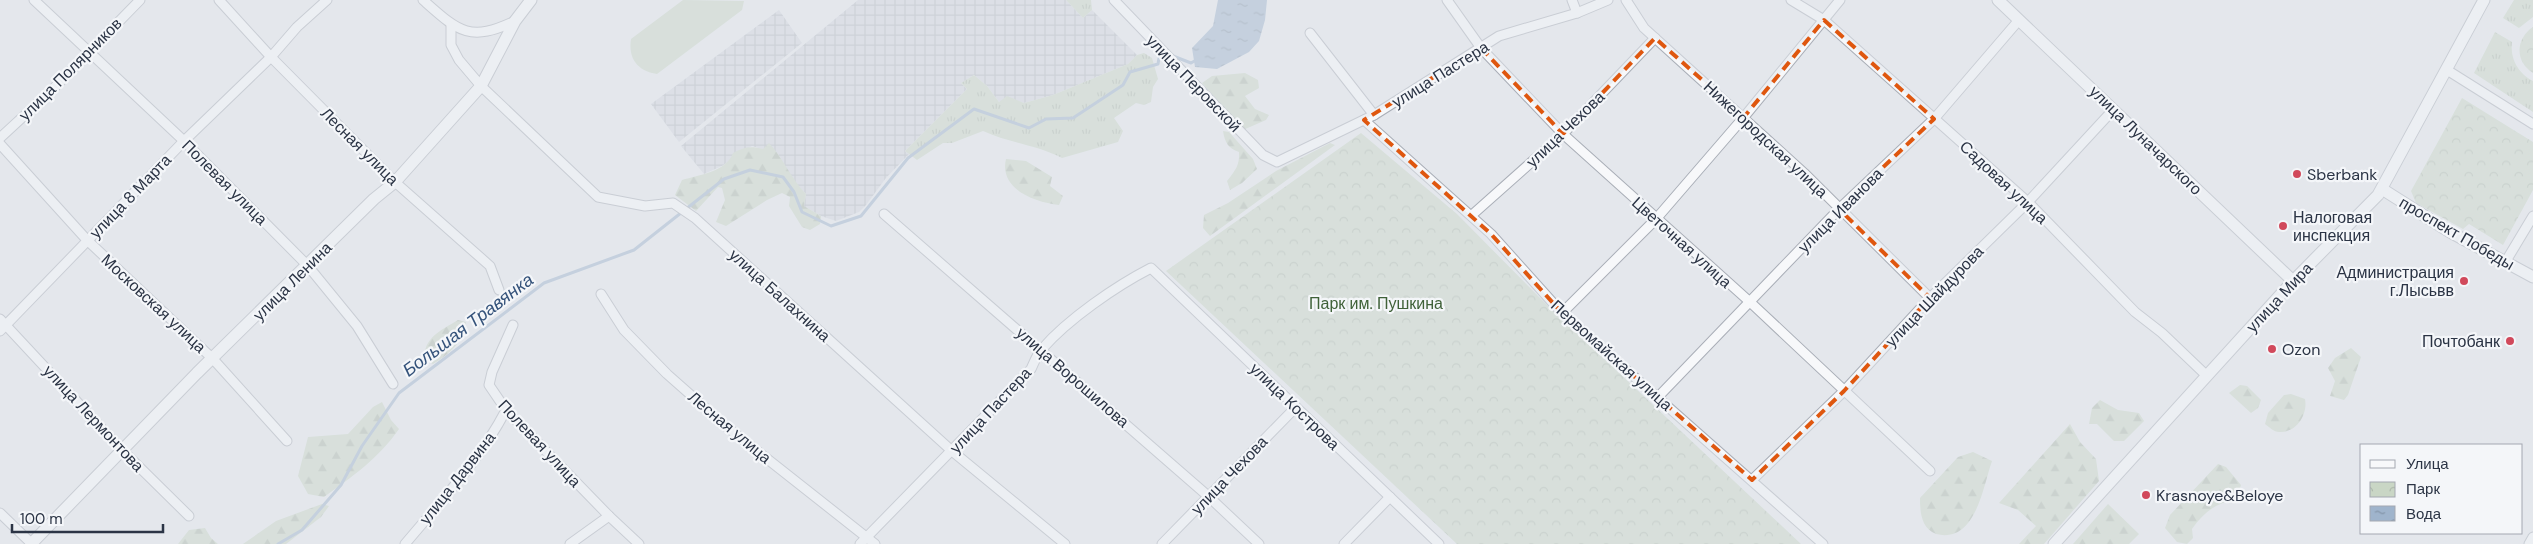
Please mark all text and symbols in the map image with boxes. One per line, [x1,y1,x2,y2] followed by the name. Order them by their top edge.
[14,13,126,125] street label: улица Полярников
[1142,30,1246,137] street label: улица Перовской
[1388,36,1493,113] street label: улица Пастера
[1699,76,1832,202] street label: Нижегородская улица
[2085,81,2207,200] street label: улица Луначарского
[1522,87,1609,172] street label: улица Чехова
[316,103,403,190] street label: Лесная улица
[177,135,272,230] street label: Полевая улица
[1955,136,2052,229] street label: Садовая улица
[85,150,176,243] street label: улица 8 Марта
[1793,163,1887,257] street label: улица Иванова
[2307,164,2377,185] place label: Sberbank
[2291,168,2303,180] marker: Sberbank
[1627,192,1736,293] street label: Цветочная улица
[2395,192,2518,275] street label: проспект Победы
[2293,207,2372,246] place label: Налоговая инспекция
[2277,220,2289,232] marker: Налоговая инспекция
[248,237,336,325] street label: улица Ленина
[1881,241,1988,351] street label: улица Шайдурова
[725,244,835,347] street label: улица Балахнина
[97,249,211,357] street label: Московская улица
[2242,258,2317,337] street label: улица Мира
[2336,262,2454,301] place label: Администрация г.Лысьвв
[398,268,538,382] water label: Большая Травянка
[2458,275,2470,287] marker: Администрация г.Лысьвв
[1309,293,1443,314] park label: Парк им. Пушкина
[1546,295,1677,416] street label: Первомайская улица
[1012,323,1134,432] street label: улица Ворошилова
[2422,331,2501,352] place label: Почтобанк
[2504,335,2516,347] marker: Почтобанк
[2282,339,2320,360] place label: Ozon
[2266,343,2278,355] marker: Ozon
[1245,358,1344,455] street label: улица Кострова
[39,361,149,476] street label: улица Лермонтова
[945,363,1036,458] street label: улица Пастера
[684,387,776,468] street label: Лесная улица
[494,395,586,492] street label: Полевая улица
[415,428,500,529] street label: улица Дарвина
[1187,432,1272,519] street label: улица Чехова
[2360,444,2523,534] legend
[2406,454,2449,474] text: Улица
[2406,479,2440,499] text: Парк
[2156,485,2283,506] place label: Krasnoye&Beloye
[2140,489,2152,501] marker: Krasnoye&Beloye
[12,502,164,534] scale bar
[2406,504,2442,524] text: Вода
[20,509,63,529] text: 100 m

